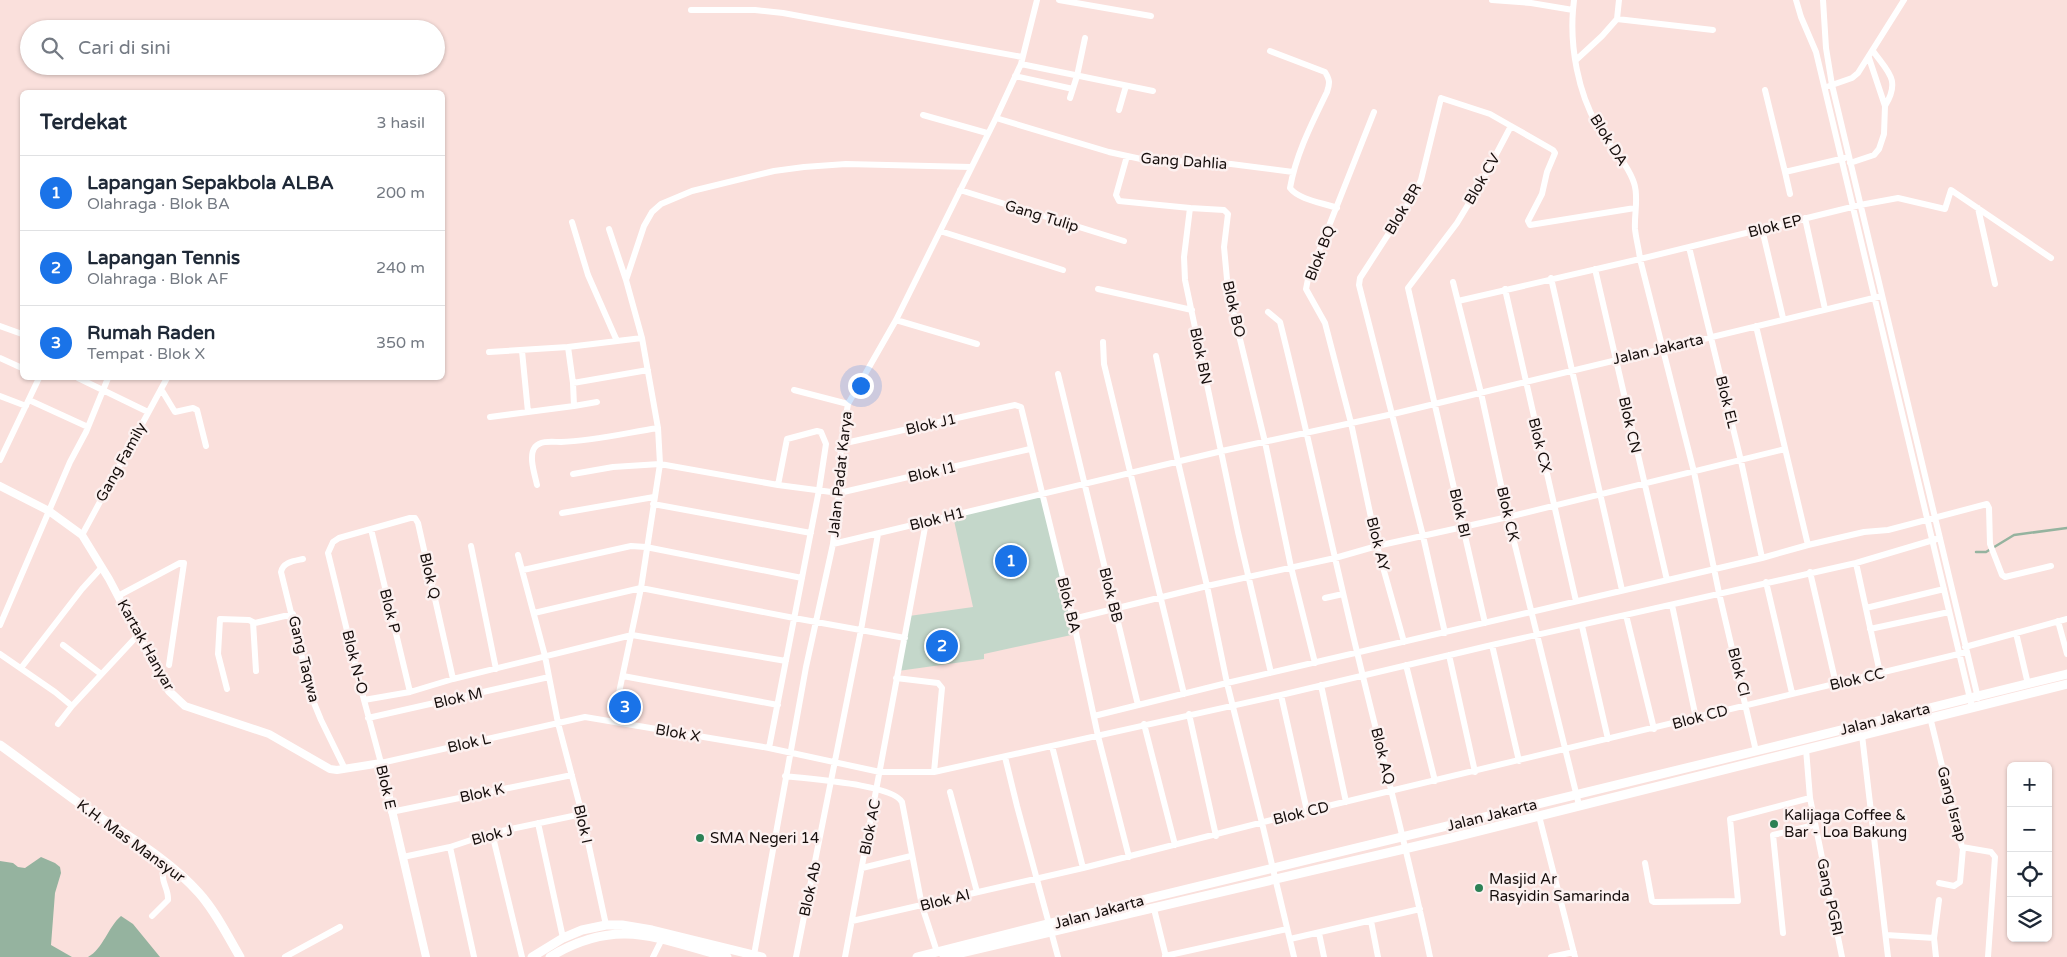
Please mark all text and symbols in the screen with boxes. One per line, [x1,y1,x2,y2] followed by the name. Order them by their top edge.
[20,20,445,75] search box
[38,34,66,62] icon: search
[78,37,171,59] text: Cari di sini
[40,110,127,135] text: Terdekat
[1586,111,1632,169] street label: Blok DA
[376,113,425,133] text: 3 hasil
[1140,149,1228,173] street label: Gang Dahlia
[1460,150,1504,208] street label: Blok CV
[87,172,334,194] text: Lapangan Sepakbola ALBA
[1381,180,1425,238] street label: Blok BR
[51,183,61,203] text: 1
[376,183,425,203] text: 200 m
[87,194,230,214] text: Olahraga · Blok BA
[1003,196,1081,236] street label: Gang Tulip
[1746,211,1804,241] street label: Blok EP
[1301,223,1339,283] street label: Blok BQ
[87,247,240,269] text: Lapangan Tennis
[51,258,61,278] text: 2
[376,258,425,278] text: 240 m
[87,269,229,289] text: Olahraga · Blok AF
[1219,279,1249,339] street label: Blok BO
[87,322,215,344] text: Rumah Raden
[1186,326,1216,386] street label: Blok BN
[1611,330,1705,368] street label: Jalan Jakarta
[51,333,61,353] text: 3
[376,333,425,353] text: 350 m
[87,344,205,364] text: Tempat · Blok X
[848,373,874,399] your location
[1712,374,1742,430] street label: Blok EL
[1615,395,1645,455] street label: Blok CN
[904,409,958,439] street label: Blok J1
[824,410,856,538] street label: Jalan Padat Karya
[1525,416,1555,474] street label: Blok CX
[92,419,150,505] street label: Gang Family
[906,458,958,486] street label: Blok I1
[1493,485,1523,543] street label: Blok CK
[1446,487,1474,539] street label: Blok BI
[908,503,966,535] street label: Blok H1
[1363,515,1393,573] street label: Blok AY
[995,542,1027,580] pin: 1
[416,551,444,601] street label: Blok Q
[1095,566,1127,624] street label: Blok BB
[1053,575,1085,635] street label: Blok BA
[376,587,404,635] street label: Blok P
[114,596,179,694] street label: Kartak Hanyar
[285,614,323,704] street label: Gang Taqwa
[926,627,958,665] pin: 2
[338,628,372,696] street label: Blok N-O
[1724,646,1754,698] street label: Blok CI
[1828,664,1886,694] street label: Blok CC
[432,684,484,712] street label: Blok M
[609,688,641,726] pin: 3
[1838,699,1932,739] street label: Jalan Jakarta
[1670,701,1730,733] street label: Blok CD
[654,720,702,746] street label: Blok X
[1367,725,1399,787] street label: Blok AQ
[446,729,493,757] street label: Blok L
[2007,762,2052,942] map controls
[2007,762,2052,807] button: +
[372,763,400,811] street label: Blok E
[1933,764,1971,844] street label: Gang Israp
[458,779,506,807] street label: Blok K
[1445,795,1539,835] street label: Jalan Jakarta
[73,796,189,886] street label: K.H. Mas Mansyur
[856,797,884,857] street label: Blok AC
[1271,797,1331,829] street label: Blok CD
[570,803,596,845] street label: Blok I
[1784,806,1907,841] place label: Kalijaga Coffee & Bar - Loa Bakung
[2007,807,2052,852] button: −
[1768,818,1780,830] marker: Kalijaga Coffee & Bar - Loa Bakung
[469,821,515,849] street label: Blok J
[710,829,819,847] place label: SMA Negeri 14
[694,832,706,844] marker: SMA Negeri 14
[2007,852,2052,897] button: locate
[1813,857,1847,937] street label: Gang PGRI
[795,860,825,918] street label: Blok Ab
[1489,870,1630,905] place label: Masjid Ar Rasyidin Samarinda
[1473,882,1485,894] marker: Masjid Ar Rasyidin Samarinda
[918,885,972,915] street label: Blok AI
[1052,891,1146,933] street label: Jalan Jakarta
[2007,897,2052,942] button: layers

